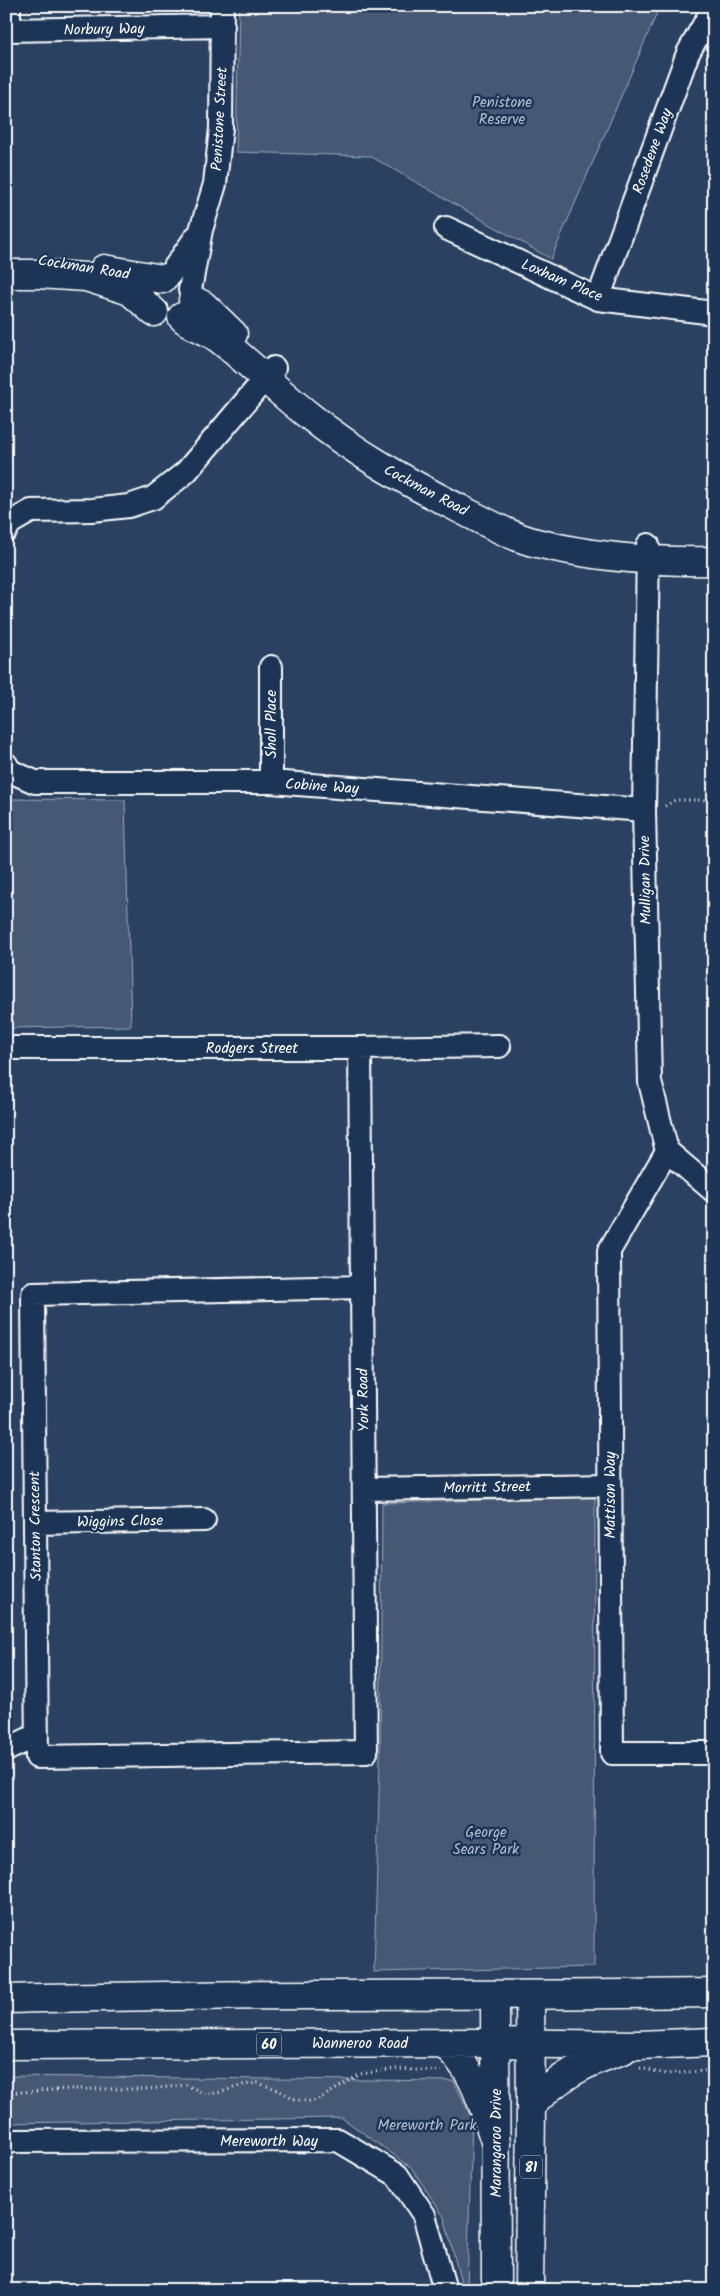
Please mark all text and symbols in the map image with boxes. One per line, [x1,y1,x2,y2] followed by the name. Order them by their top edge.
[63,17,146,43] street label: Norbury Way
[205,66,235,172] street label: Penistone Street
[472,91,532,132] park label: Penistone Reserve
[626,104,680,197] street label: Rosedene Way
[36,249,132,287] street label: Cockman Road
[517,253,606,309] street label: Loxham Place
[379,459,472,523] street label: Cockman Road
[260,690,284,758] street label: Sholl Place
[284,772,361,802] street label: Cobine Way
[633,835,659,925] street label: Mulligan Drive
[206,1037,298,1061] street label: Rodgers Street
[351,1368,377,1432] street label: York Road
[599,1451,623,1539] street label: Mattison Way
[23,1471,49,1581] street label: Stanton Crescent
[443,1475,531,1501] street label: Morritt Street
[77,1509,164,1535] street label: Wiggins Close
[453,1821,520,1862] park label: George Sears Park
[256,2032,282,2056] road number: 60
[312,2032,409,2056] street label: Wanneroo Road
[485,2088,509,2197] street label: Marangaroo Drive
[377,2114,478,2138] park label: Mereworth Park
[220,2130,319,2154] street label: Mereworth Way
[520,2156,542,2178] road number: 81

